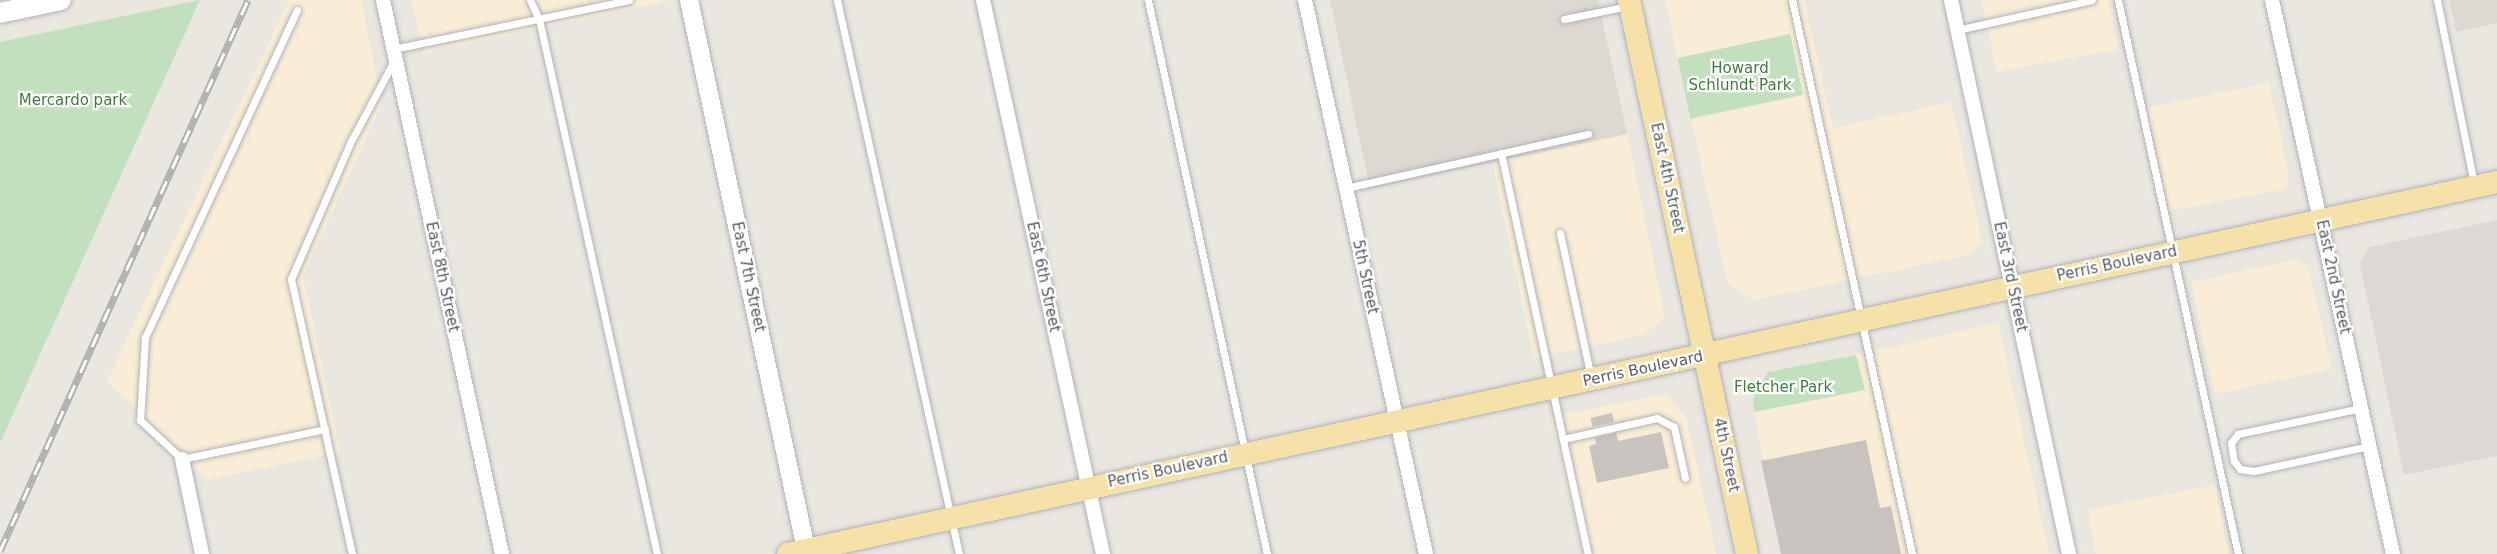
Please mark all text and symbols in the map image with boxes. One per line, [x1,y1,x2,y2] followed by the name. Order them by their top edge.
[1688,59,1792,94] park label: Howard Schlundt Park
[19,92,127,110] park label: Mercardo park
[1647,121,1687,235] street label: East 4th Street
[2312,218,2354,336] street label: East 2nd Street
[422,220,462,334] street label: East 8th Street
[728,220,768,334] street label: East 7th Street
[1023,220,1063,334] street label: East 6th Street
[1990,220,2030,334] street label: East 3rd Street
[1348,238,1382,316] street label: 5th Street
[2055,242,2179,286] street label: Perris Boulevard
[1581,347,1705,391] street label: Perris Boulevard
[1734,379,1832,397] park label: Fletcher Park
[1709,416,1743,494] street label: 4th Street
[1106,448,1230,492] street label: Perris Boulevard

